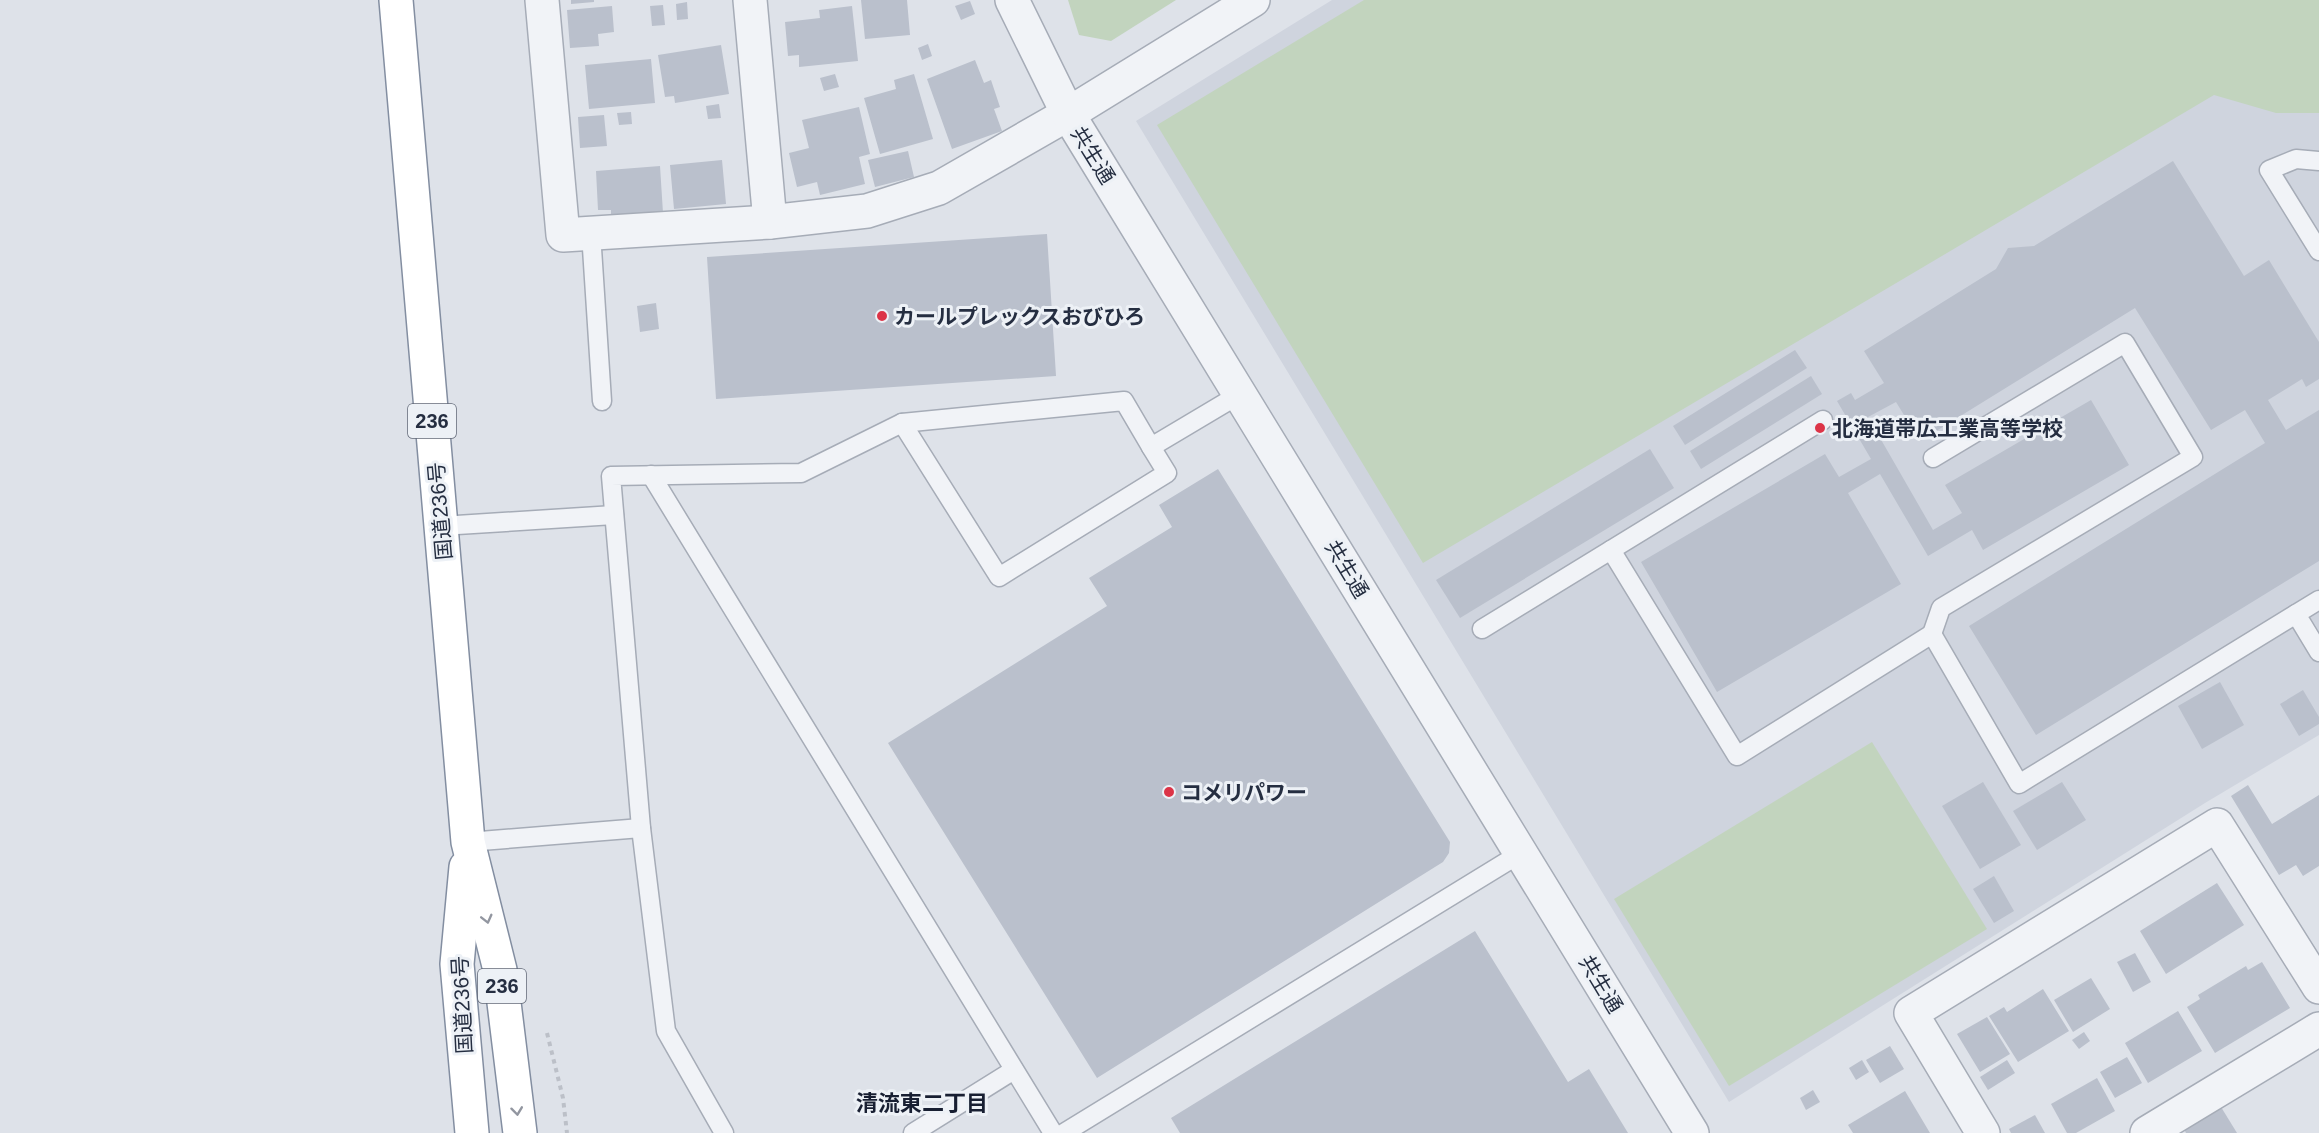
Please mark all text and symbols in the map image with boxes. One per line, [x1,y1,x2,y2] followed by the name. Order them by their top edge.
[1067,122,1119,188] street label: 共生通
[894,305,1145,328] place label: カールプレックスおびひろ
[875,309,889,323] marker: カールプレックスおびひろ
[408,404,456,438] road number: 236
[1832,417,2063,440] place label: 北海道帯広工業高等学校
[1813,421,1827,435] marker: 北海道帯広工業高等学校
[424,461,456,561] street label: 国道236号
[1321,536,1373,602] street label: 共生通
[1181,781,1307,804] place label: コメリパワー
[1162,785,1176,799] marker: コメリパワー
[480,914,493,924] one-way arrow
[1575,951,1627,1017] street label: 共生通
[448,955,476,1055] street label: 国道236号
[478,969,526,1003] road number: 236
[856,1091,988,1116] district label: 清流東二丁目
[510,1107,523,1116] one-way arrow

